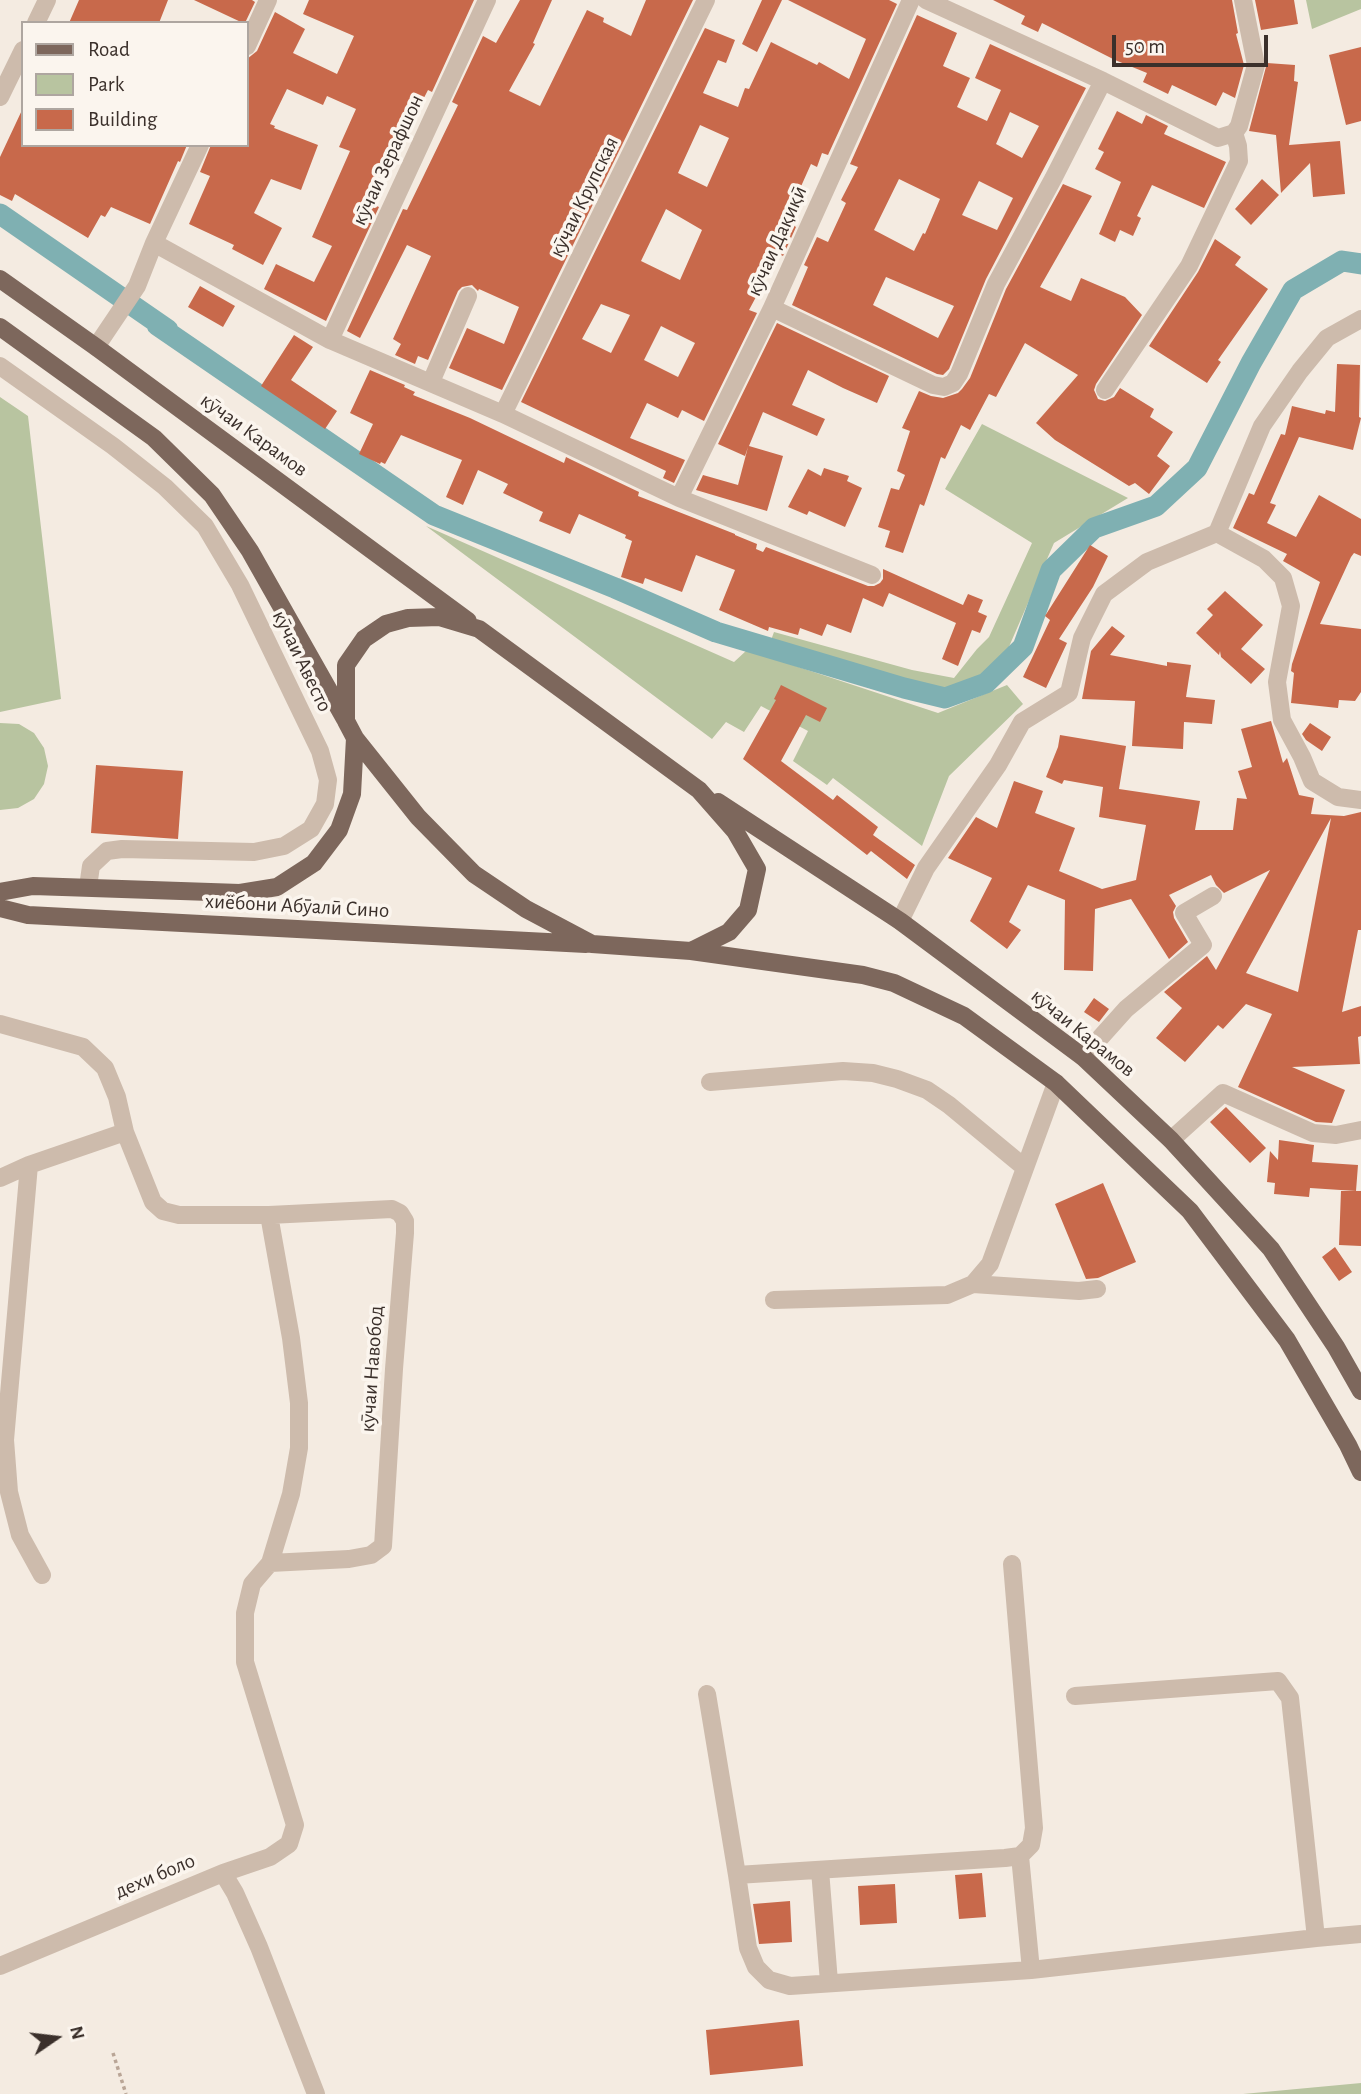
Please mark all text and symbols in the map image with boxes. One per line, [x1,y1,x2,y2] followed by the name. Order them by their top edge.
[21,21,248,147] legend
[1116,21,1272,65] scale bar
[1125,36,1165,57] text: 50 m
[88,39,130,60] text: Road
[88,74,124,95] text: Park
[347,91,429,229] street label: кӯчаи Зерафшон
[88,109,157,130] text: Building
[544,133,624,261] street label: кӯчаи Крупская
[741,182,813,300] street label: кӯчаи Дақиқӣ
[195,388,313,482] street label: кӯчаи Карамов
[267,606,337,716] street label: кӯчаи Авесто
[204,889,390,923] street label: хиёбони Абӯалӣ Сино
[1026,983,1140,1083] street label: кӯчаи Карамов
[355,1305,389,1433] street label: кӯчаи Навобод
[111,1848,199,1904] street label: дехи боло
[21,2003,91,2073] north arrow
[66,2024,88,2042] text: N

